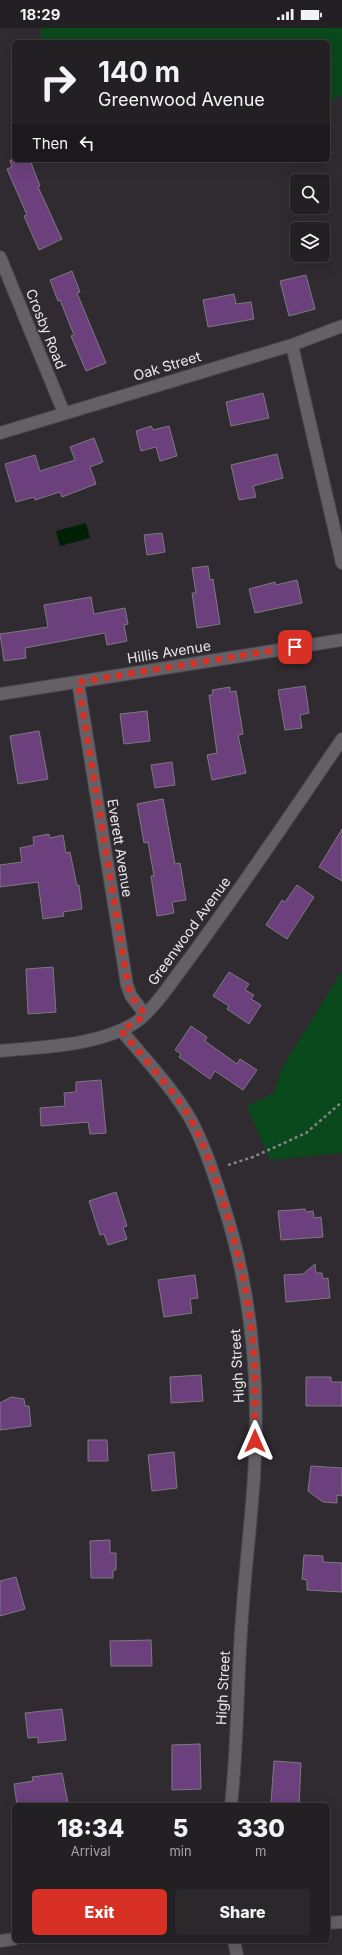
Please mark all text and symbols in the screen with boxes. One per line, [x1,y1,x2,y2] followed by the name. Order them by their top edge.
[20,5,60,24] text: 18:29
[98,55,180,89] text: 140 m
[32,56,84,108] icon: right
[98,89,265,110] text: Greenwood Avenue
[76,132,98,154] icon: left
[32,134,68,153] text: Then
[290,174,330,262] map controls
[290,174,330,214] button: search
[290,222,330,262] button: layers
[23,286,70,371] street label: Crosby Road
[131,347,203,384] street label: Oak Street
[278,630,312,664] pin
[284,636,306,658] icon: arrive
[126,637,212,667] street label: Hillis Avenue
[104,798,137,898] street label: Everett Avenue
[144,873,234,988] street label: Greenwood Avenue
[226,1328,247,1403] street label: High Street
[234,1420,276,1462] position arrow
[212,1650,233,1725] street label: High Street
[57,1814,124,1843] text: 18:34
[173,1814,188,1843] text: 5
[237,1814,285,1843] text: 330
[71,1843,111,1859] text: Arrival
[169,1843,192,1859] text: min
[255,1843,267,1859] text: m
[32,1889,167,1935] button: Exit
[175,1889,310,1935] button: Share

